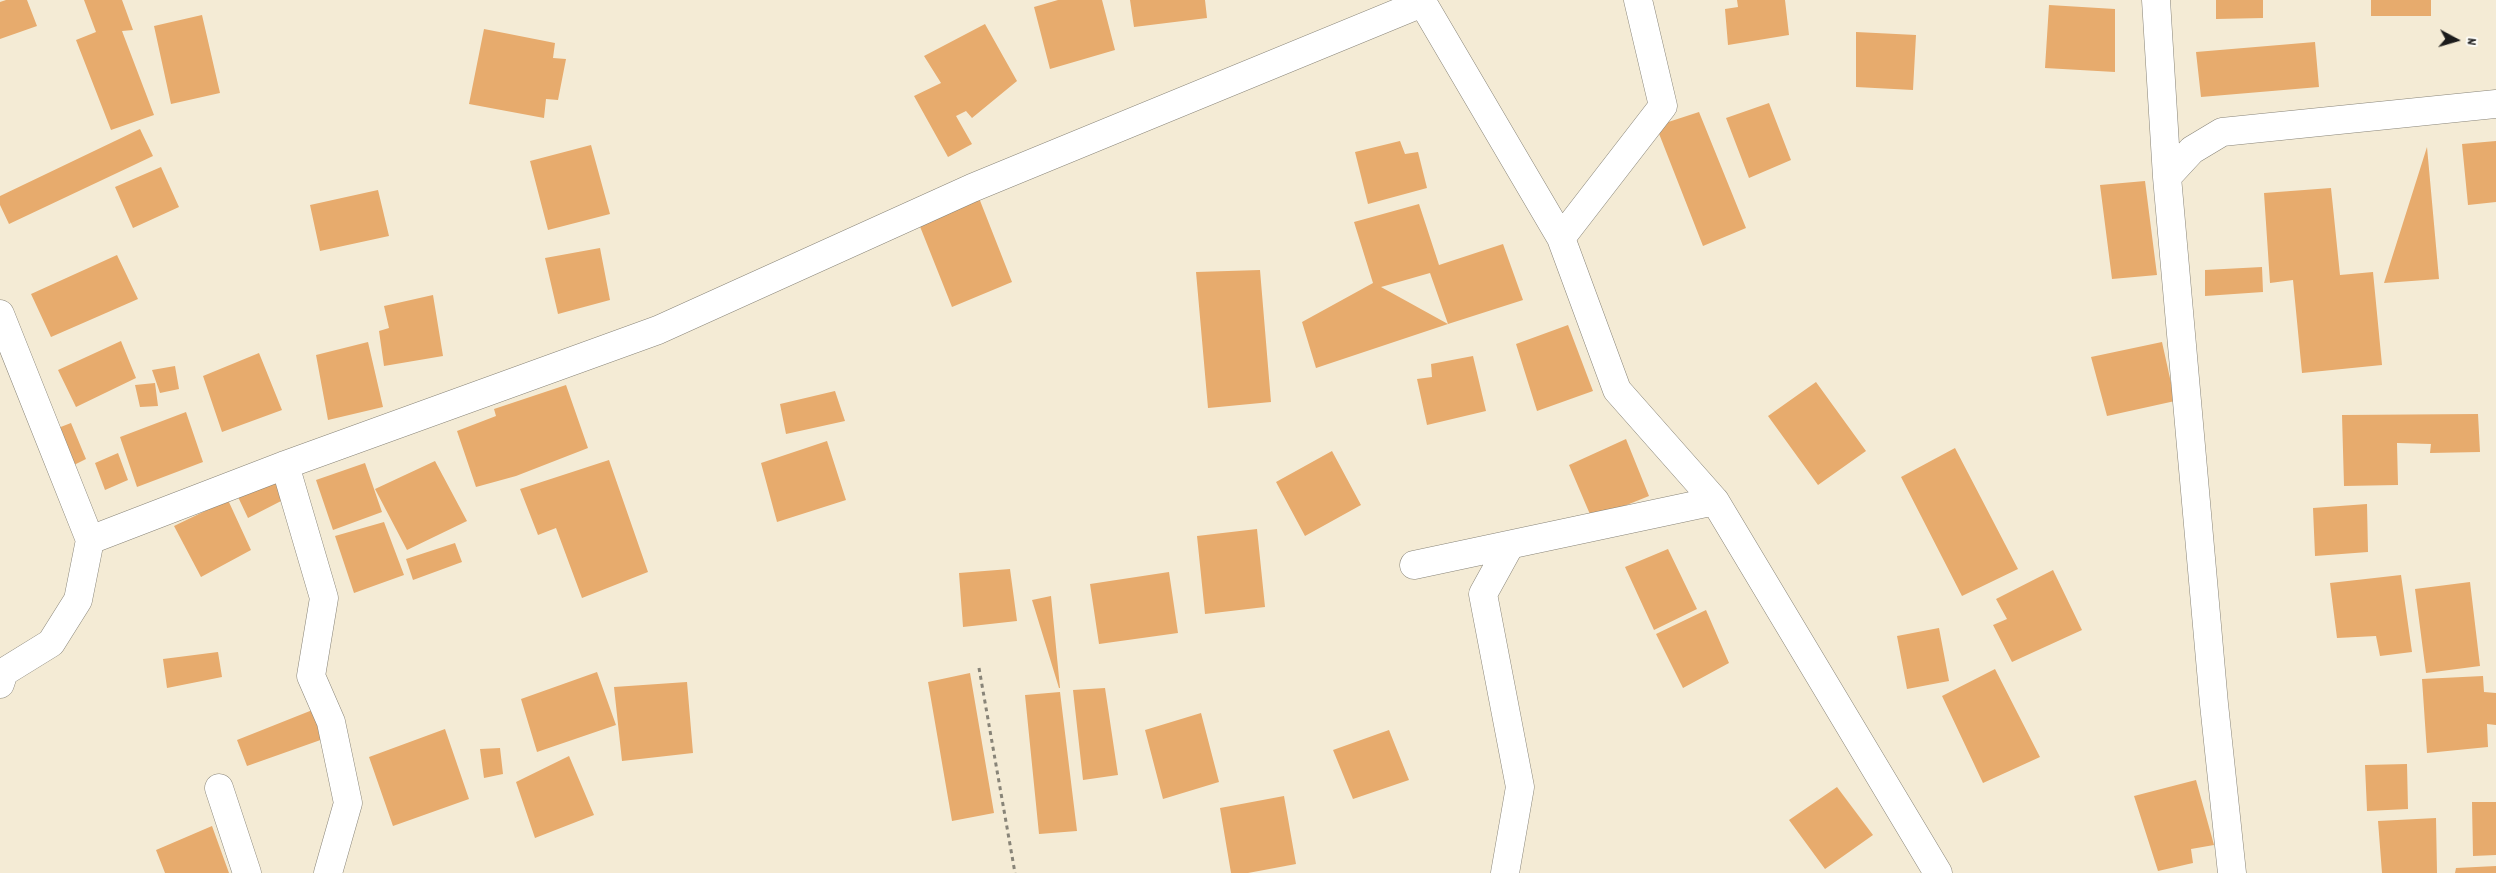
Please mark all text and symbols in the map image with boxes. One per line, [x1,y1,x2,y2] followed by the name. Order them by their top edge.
[2431,15,2481,65] north arrow
[2461,37,2481,46] text: N

